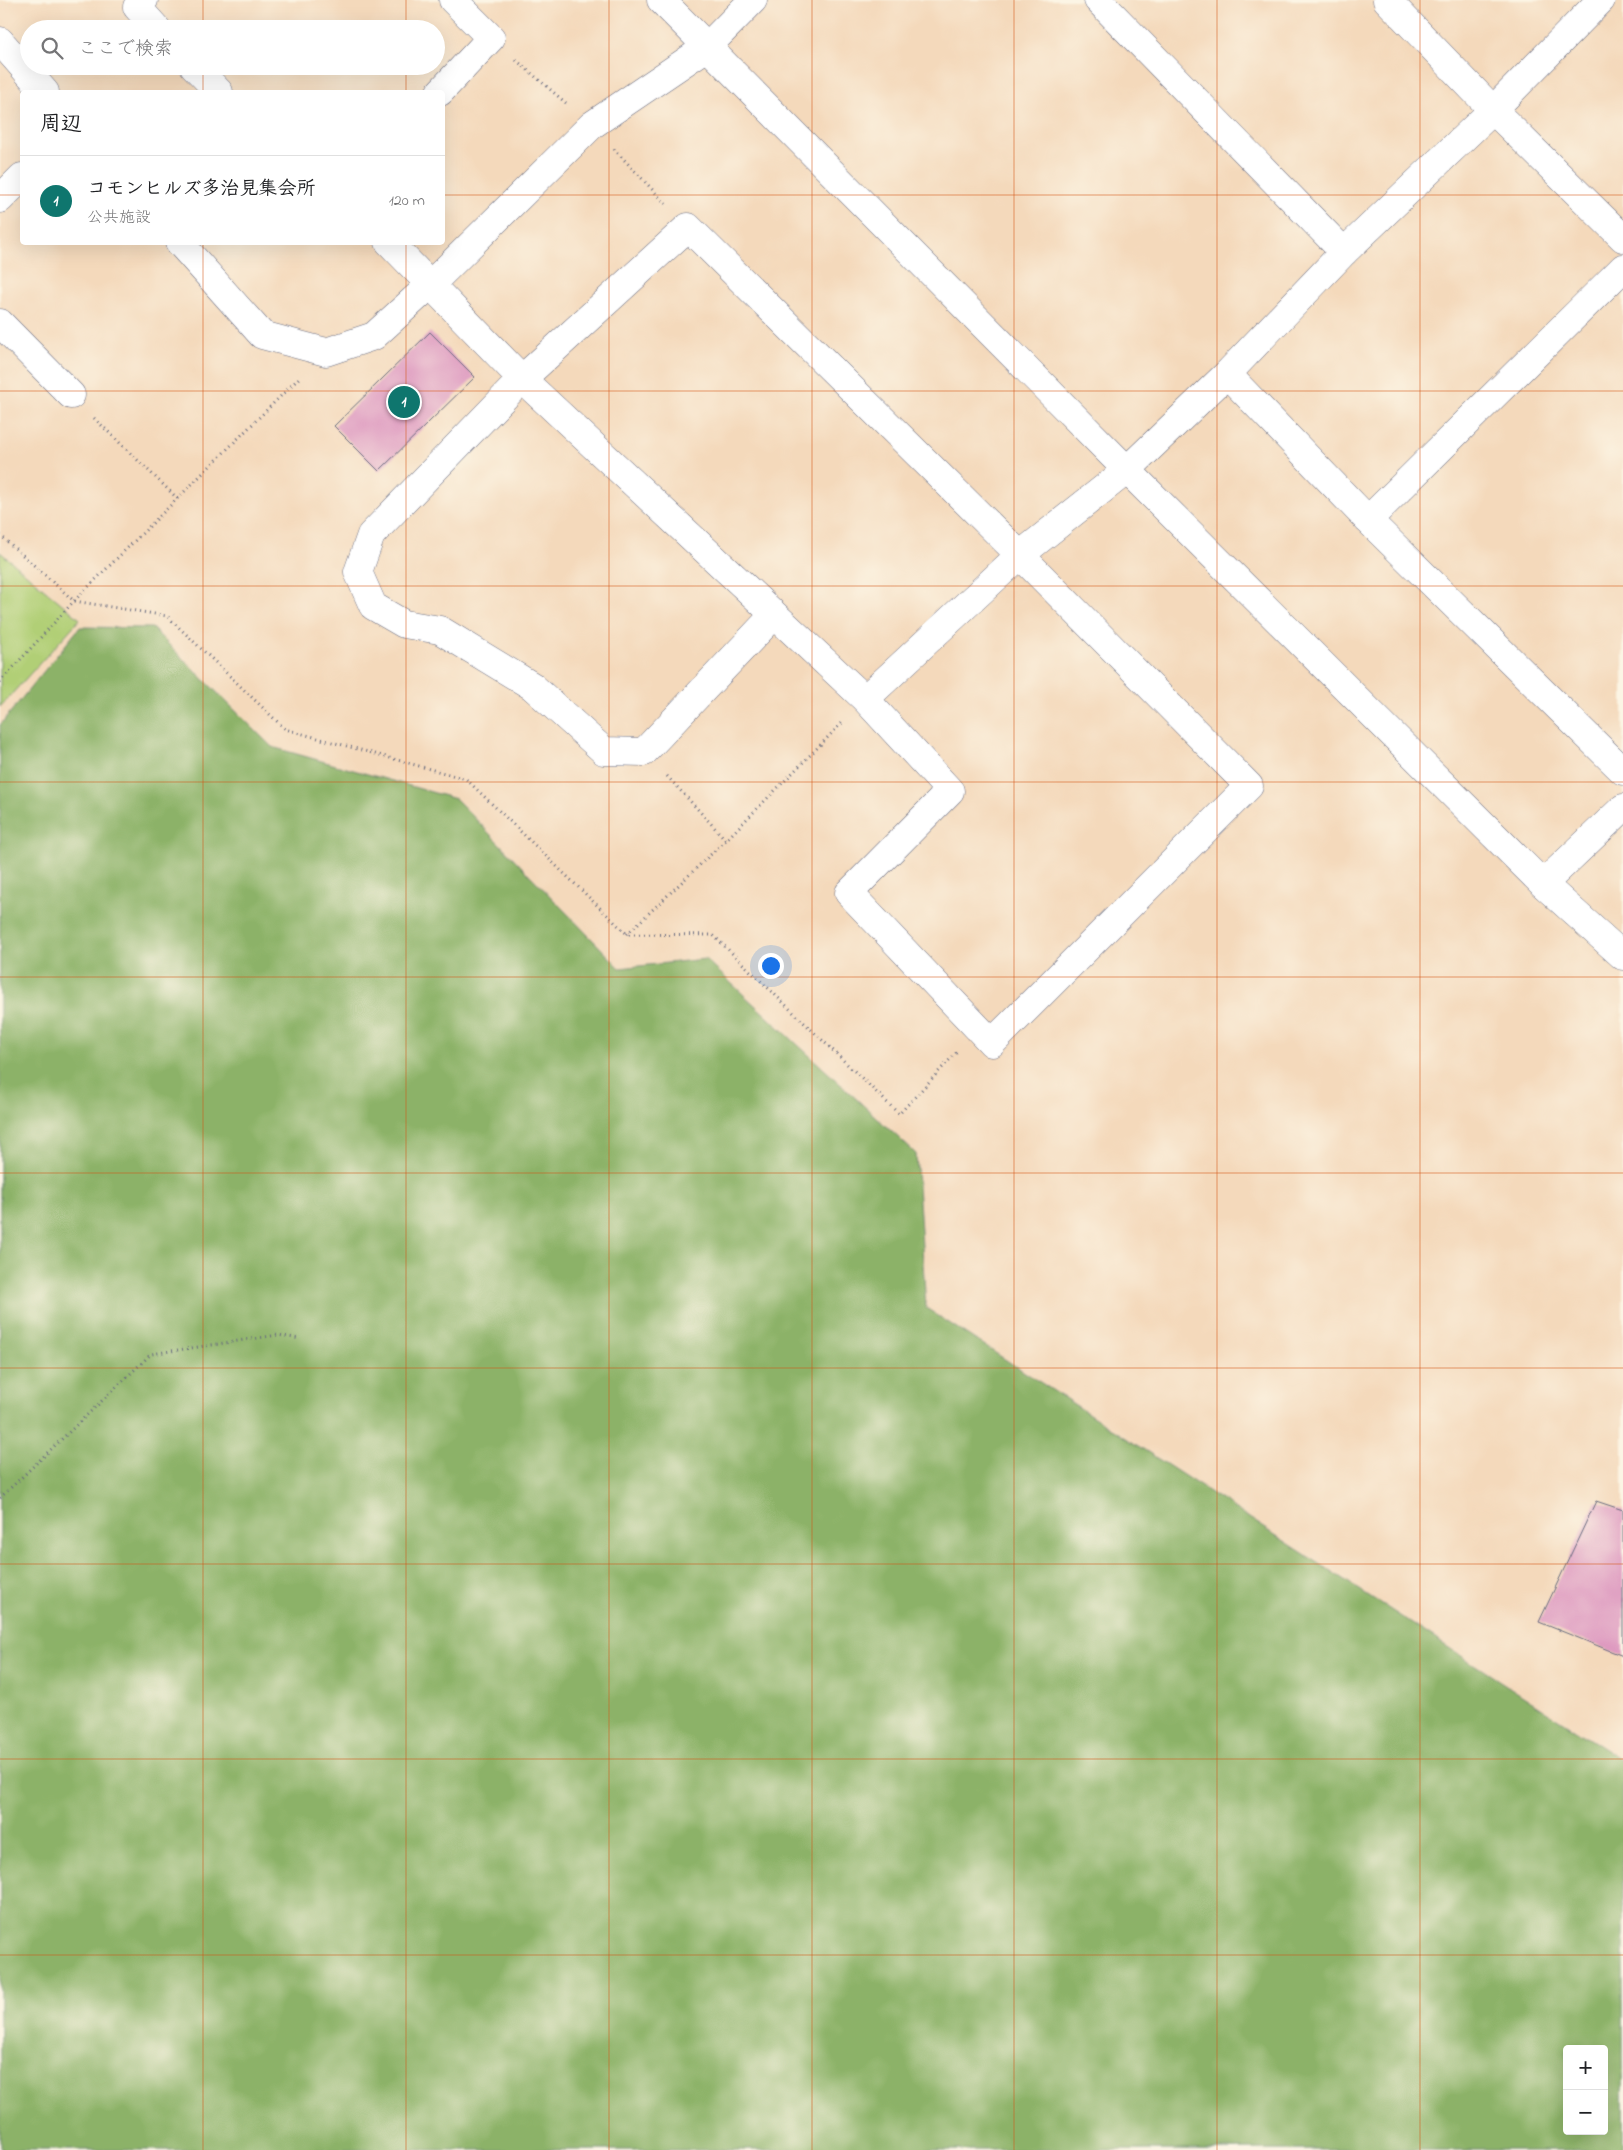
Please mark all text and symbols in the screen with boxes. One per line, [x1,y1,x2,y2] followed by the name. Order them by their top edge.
[20,20,445,75] search box
[38,34,66,62] icon: search
[78,36,173,63] text: ここで検索
[40,110,82,140] text: 周辺
[87,176,315,203] text: コモンヒルズ多治見集会所
[53,189,59,213] text: 1
[389,189,425,213] text: 120 m
[87,206,151,230] text: 公共施設
[388,383,420,421] pin: 1
[758,953,784,979] your location
[1563,2045,1608,2135] map controls
[1563,2045,1608,2090] button: +
[1563,2090,1608,2135] button: −

